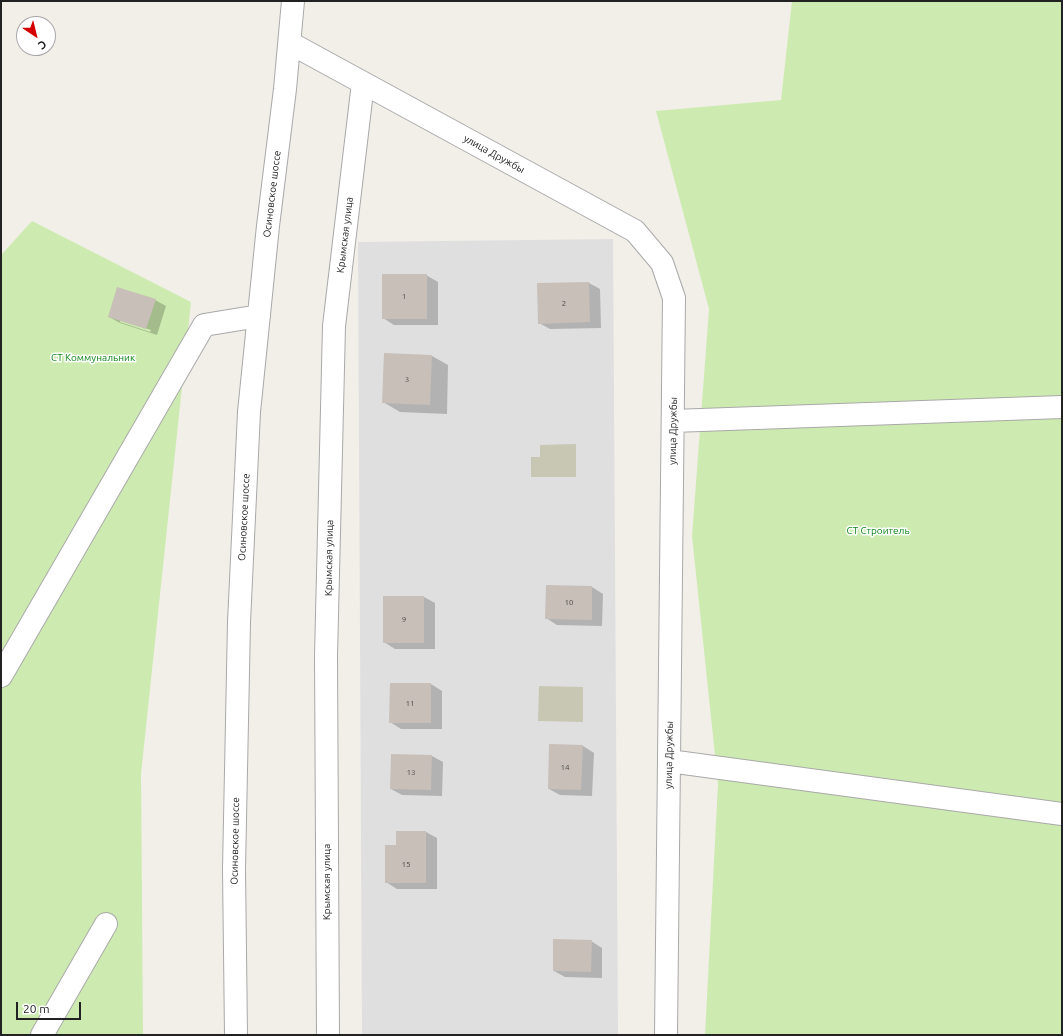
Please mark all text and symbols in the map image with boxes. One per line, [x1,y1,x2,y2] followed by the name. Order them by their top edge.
[16,16,56,56] north arrow
[36,38,49,52] text: С
[461,132,527,176] street label: улица Дружбы
[261,150,283,238] street label: Осиновское шоссе
[334,196,356,274] street label: Крымская улица
[402,291,406,301] house number: 1
[562,298,566,308] house number: 2
[51,352,135,364] park label: СТ Коммунальник
[405,374,409,384] house number: 3
[666,397,680,465] street label: улица Дружбы
[236,473,252,561] street label: Осиновское шоссе
[322,520,336,596] street label: Крымская улица
[846,525,910,537] park label: СТ Строитель
[564,597,574,607] house number: 10
[402,614,406,624] house number: 9
[405,698,415,708] house number: 11
[662,721,676,789] street label: улица Дружбы
[560,762,570,772] house number: 14
[406,767,416,777] house number: 13
[228,797,242,885] street label: Осиновское шоссе
[321,844,333,920] street label: Крымская улица
[401,859,411,869] house number: 15
[18,994,83,1020] scale bar
[23,1002,50,1015] text: 20 m

